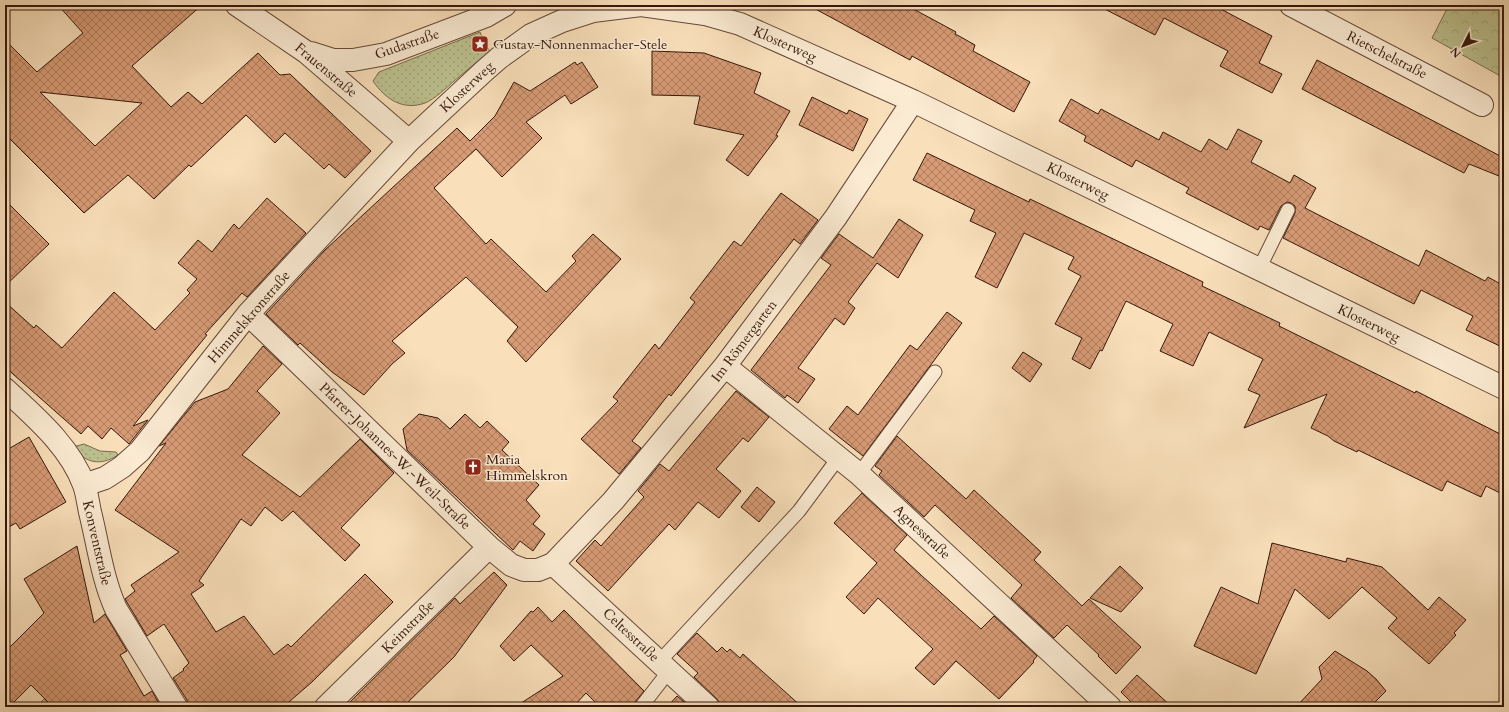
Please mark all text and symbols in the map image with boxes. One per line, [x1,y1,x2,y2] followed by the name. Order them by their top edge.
[750,22,820,66] street label: Klosterweg
[372,24,442,64] street label: Gudastraße
[1443,26,1483,66] north arrow
[1343,27,1431,83] street label: Rietschelstraße
[470,34,490,54] place icon: Gustav-Nonnenmacher-Stele
[493,35,667,54] place label: Gustav-Nonnenmacher-Stele
[291,38,361,102] street label: Frauenstraße
[1447,43,1465,61] text: N
[436,57,498,117] street label: Klosterweg
[1043,158,1113,204] street label: Klosterweg
[203,267,295,367] street label: Himmelskronstraße
[707,296,781,386] street label: Im Römergarten
[1334,300,1404,346] street label: Klosterweg
[315,378,475,534] street label: Pfarrer-Johannes-W.-Weil-Straße
[486,450,568,485] place label: Maria Himmelskron
[463,457,483,477] church icon: Maria Himmelskron
[78,499,116,587] street label: Konventstraße
[889,501,955,563] street label: Agnesstraße
[377,596,439,658] street label: Keimstraße
[599,604,663,666] street label: Celtesstraße

